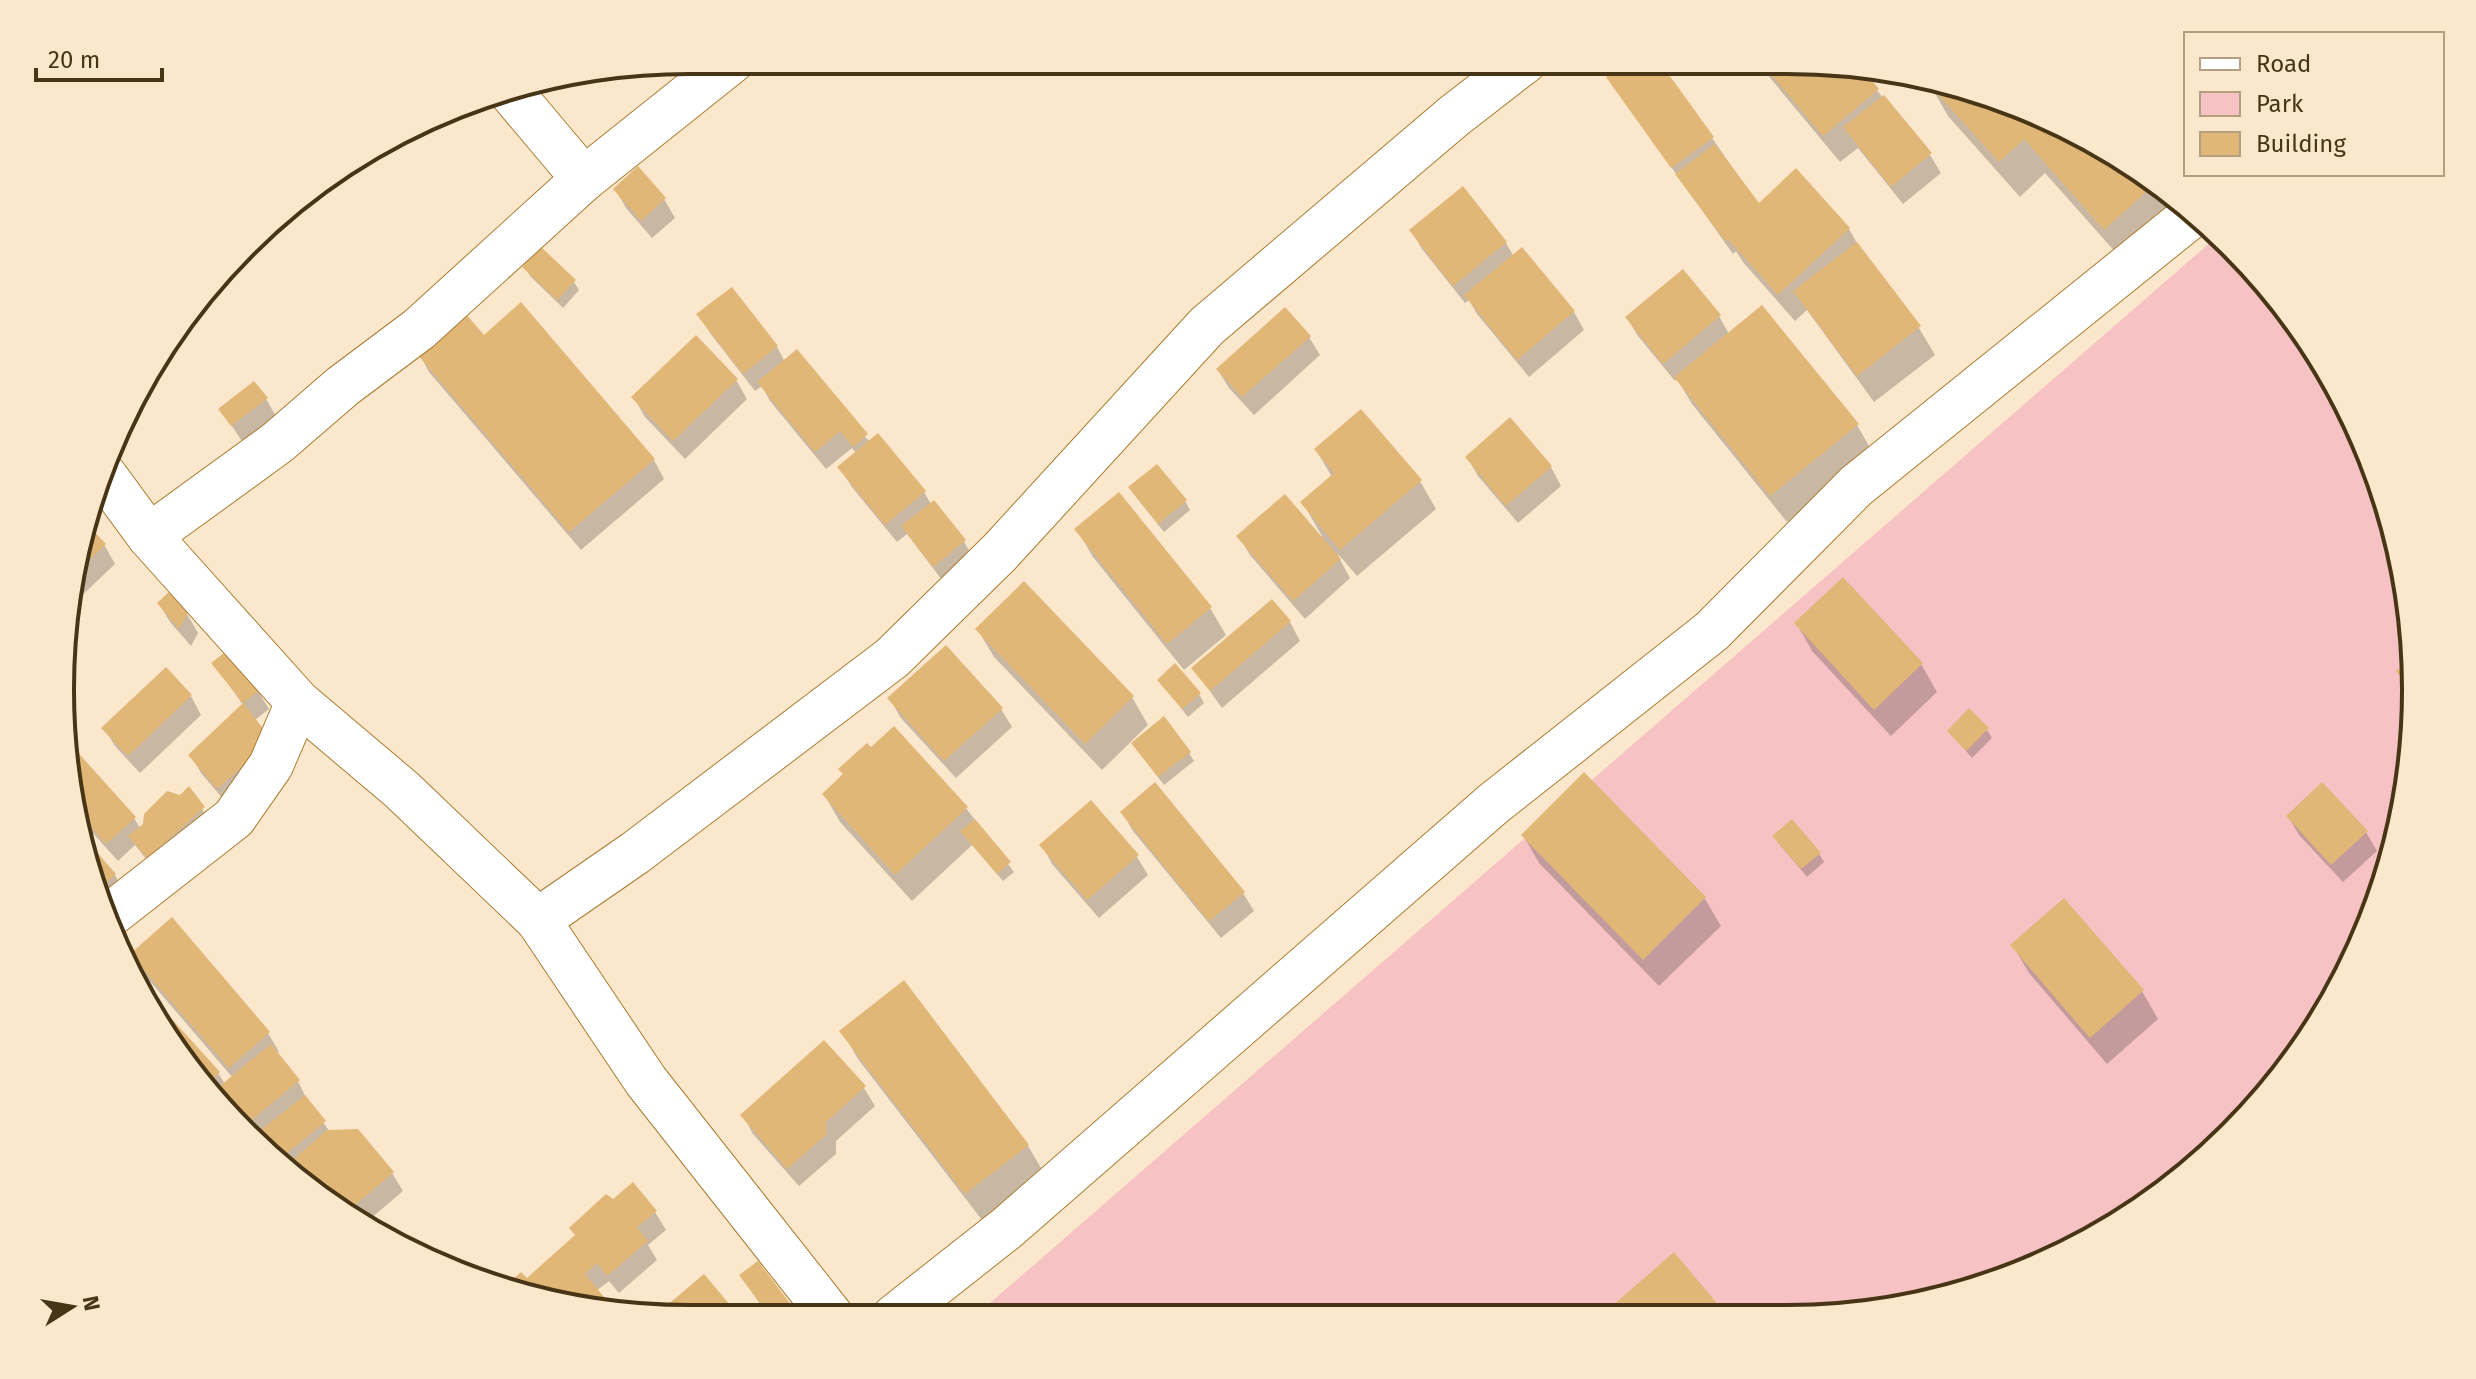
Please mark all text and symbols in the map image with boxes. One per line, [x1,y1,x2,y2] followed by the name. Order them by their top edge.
[36,32,162,82] scale bar
[2184,32,2444,176] legend
[48,46,100,74] text: 20 m
[2256,50,2311,78] text: Road
[2256,90,2304,118] text: Park
[2256,130,2346,158] text: Building
[32,1267,112,1347] north arrow
[76,1294,106,1313] text: N

